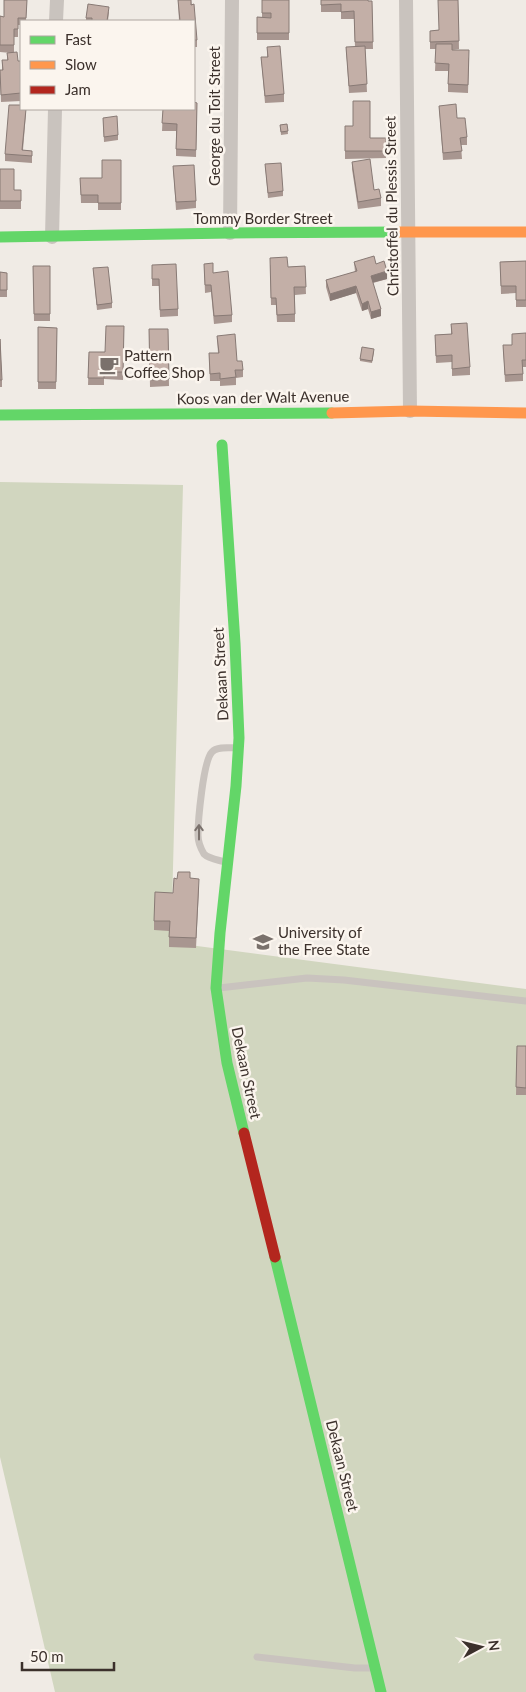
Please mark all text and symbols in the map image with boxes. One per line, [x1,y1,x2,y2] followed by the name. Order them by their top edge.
[20,20,195,110] legend
[65,30,92,48] text: Fast
[205,45,223,186] street label: George du Toit Street
[65,55,97,73] text: Slow
[65,80,91,98] text: Jam
[380,115,402,296] street label: Christoffel du Plessis Street
[193,209,333,227] street label: Tommy Border Street
[124,346,205,381] place label: Pattern Coffee Shop
[98,354,120,376] cafe icon: Pattern Coffee Shop
[176,386,350,408] street label: Koos van der Walt Avenue
[209,626,231,721] street label: Dekaan Street
[194,824,204,840] one-way arrow
[278,923,370,958] place label: University of the Free State
[252,931,274,953] school or university icon: University of the Free State
[228,1025,266,1121] street label: Dekaan Street
[323,1418,363,1514] street label: Dekaan Street
[456,1622,506,1672] north arrow
[485,1639,503,1652] text: N
[22,1640,115,1672] scale bar
[30,1647,64,1665] text: 50 m

